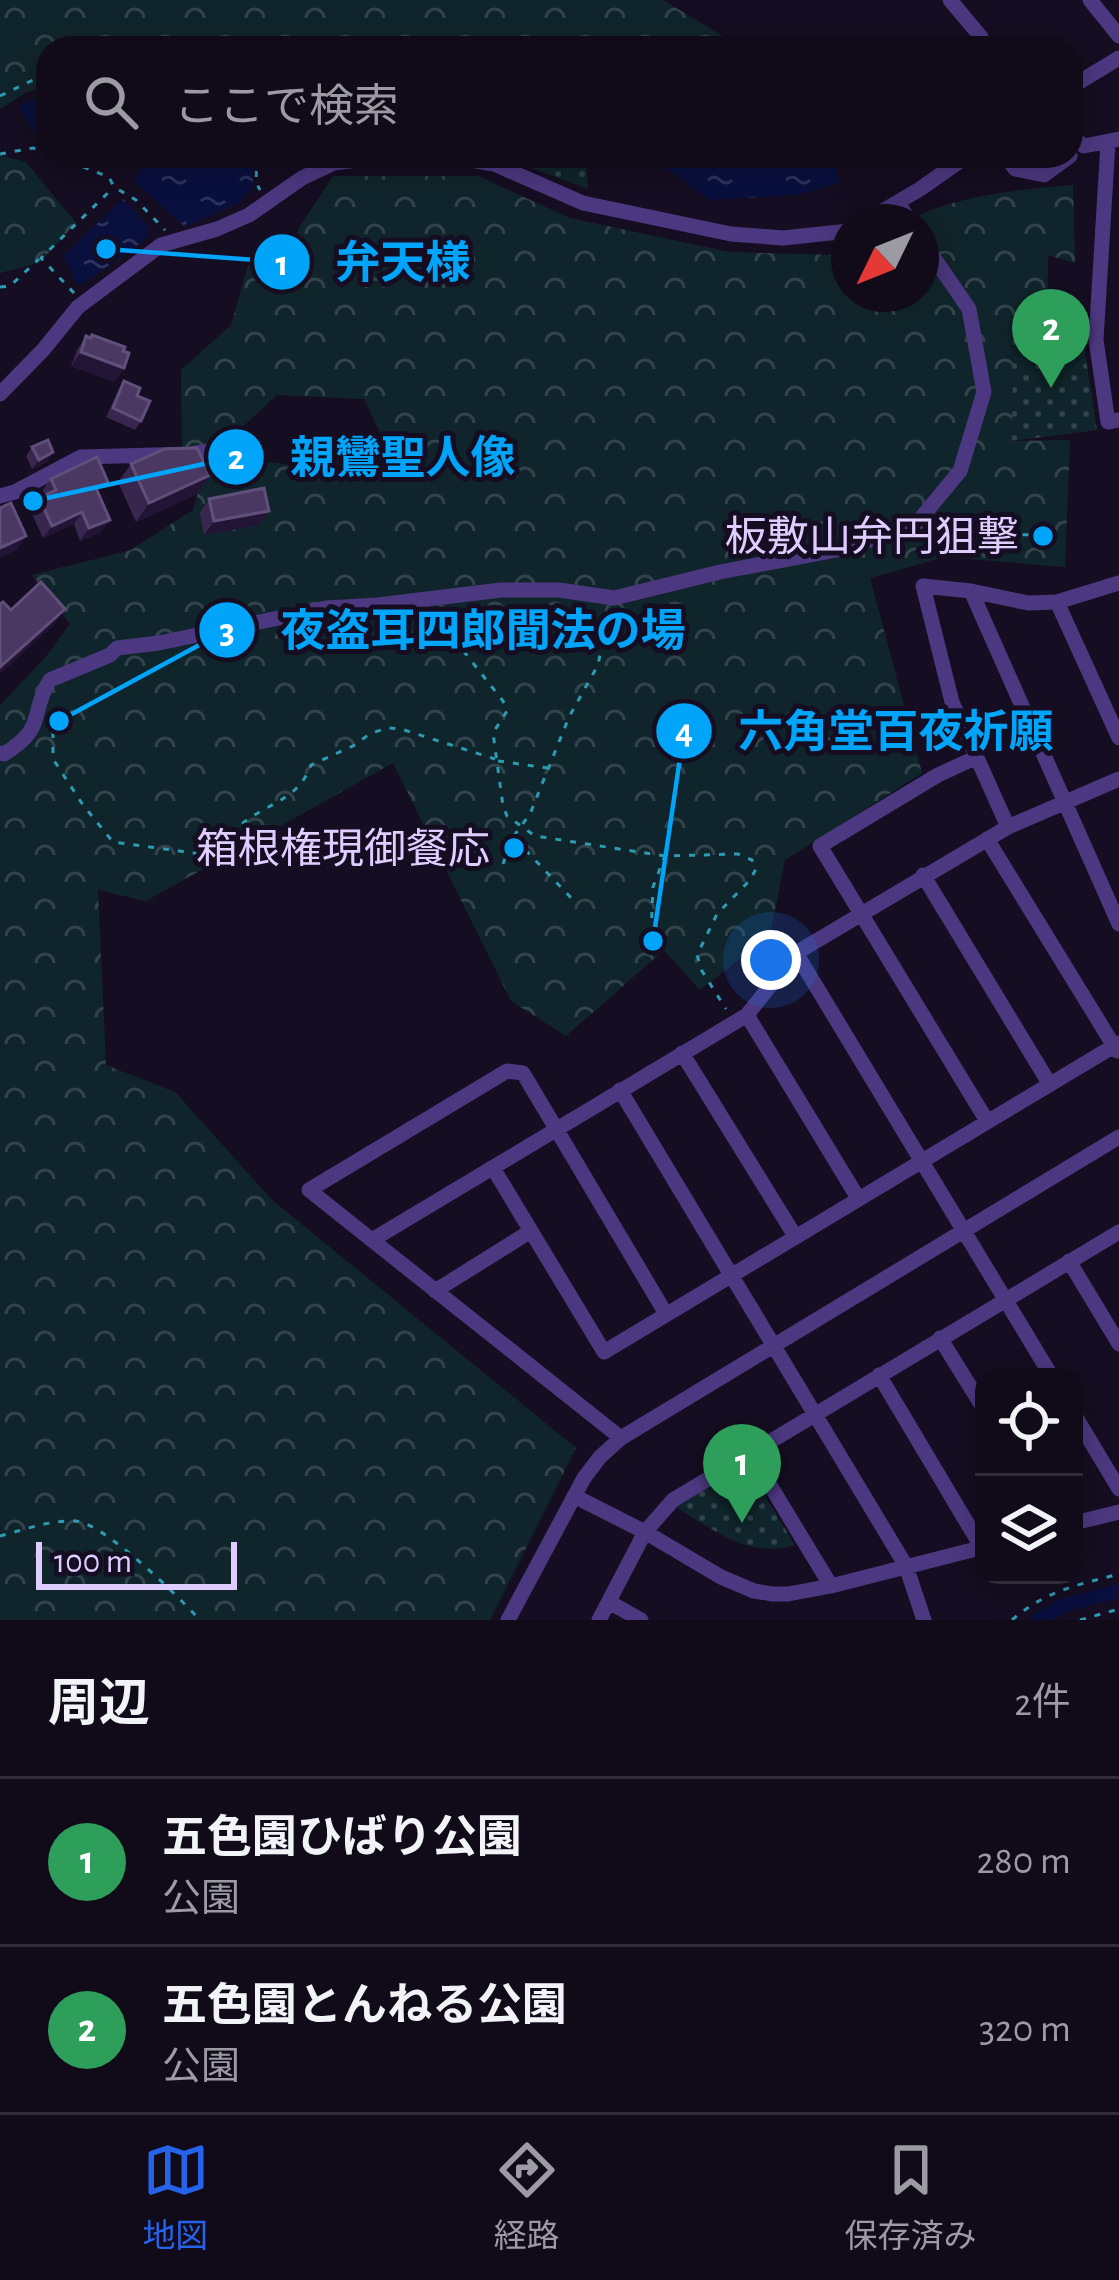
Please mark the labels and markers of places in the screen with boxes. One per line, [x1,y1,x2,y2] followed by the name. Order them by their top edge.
[252,222,495,303] callout: 弁天様
[1012,289,1090,388] pin: 2
[206,416,539,497] callout: 親鸞聖人像
[725,515,1019,559] place label: 板敷山弁円狙撃
[1030,523,1056,549] marker: 板敷山弁円狙撃
[197,590,710,671] callout: 夜盗耳四郎聞法の場
[654,690,1077,771] callout: 六角堂百夜祈願
[196,827,490,871] place label: 箱根権現御餐応
[501,835,527,861] marker: 箱根権現御餐応
[703,1424,781,1523] pin: 1

